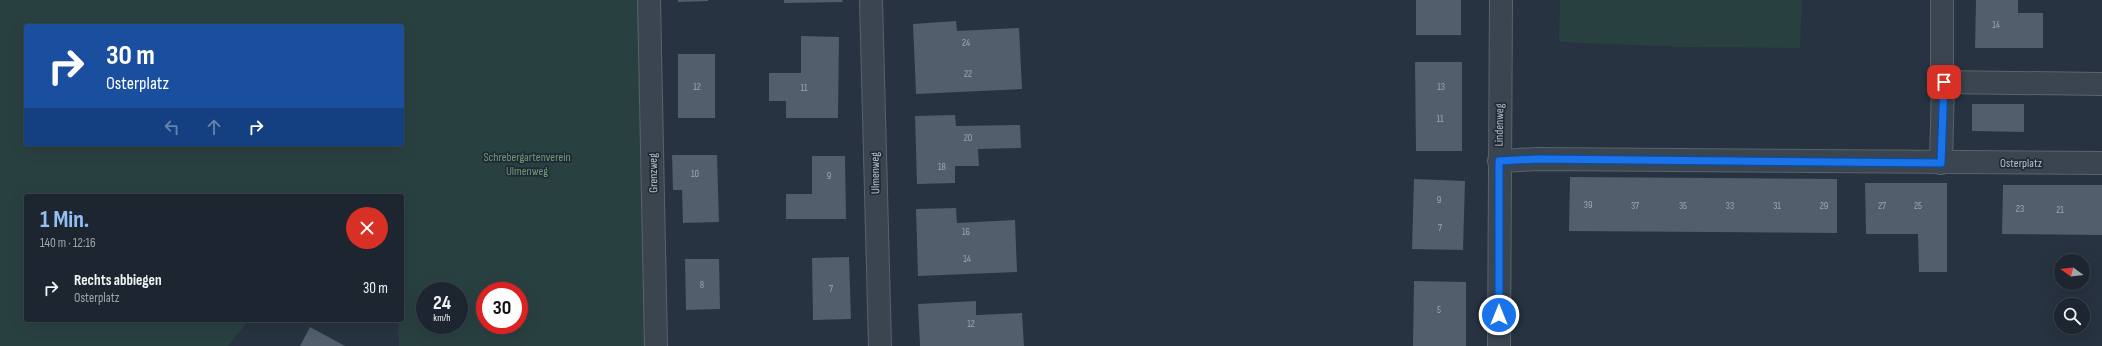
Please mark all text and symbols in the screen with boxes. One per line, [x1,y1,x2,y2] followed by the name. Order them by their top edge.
[1992,19,2000,31] house number: 14
[962,37,970,49] house number: 24
[106,39,155,72] text: 30 m
[40,40,92,92] icon: right
[1927,65,1961,99] pin
[964,68,972,80] house number: 22
[1933,71,1955,93] icon: arrive
[106,73,169,94] text: Osterplatz
[693,81,701,93] house number: 12
[1437,81,1445,93] house number: 13
[801,82,808,94] house number: 11
[1492,103,1507,147] street label: Lindenweg
[1437,113,1444,125] house number: 11
[161,116,183,138] icon: left
[203,116,225,138] icon: ahead
[245,116,267,138] icon: right
[964,132,972,144] house number: 20
[483,150,571,179] park label: Schrebergartenverein Ulmenweg
[868,152,883,194] street label: Ulmenweg
[646,153,661,193] street label: Grenzweg
[2000,156,2043,171] street label: Osterplatz
[938,161,946,173] house number: 18
[691,168,699,180] house number: 10
[827,170,831,182] house number: 9
[1437,194,1441,206] house number: 9
[1584,199,1592,211] house number: 39
[1631,200,1639,212] house number: 37
[1679,200,1687,212] house number: 35
[1726,200,1734,212] house number: 33
[1773,200,1781,212] house number: 31
[1820,200,1828,212] house number: 29
[1878,200,1886,212] house number: 27
[1914,200,1922,212] house number: 25
[2016,203,2024,215] house number: 23
[2056,204,2064,216] house number: 21
[40,205,89,234] text: 1 Min.
[346,207,388,249] button: close
[1438,222,1442,234] house number: 7
[962,226,970,238] house number: 16
[40,235,96,251] text: 140 m · 12:16
[963,253,971,265] house number: 14
[2054,254,2090,290] north arrow
[2054,254,2090,334] map controls
[74,271,162,290] text: Rechts abbiegen
[40,277,62,299] icon: right
[363,279,388,298] text: 30 m
[700,279,704,291] house number: 8
[476,282,528,334] speed limit sign: 30
[829,283,833,295] house number: 7
[74,290,119,306] text: Osterplatz
[433,291,451,315] text: 24
[1478,294,1520,336] position arrow
[2054,298,2090,334] button: search
[1437,304,1441,316] house number: 5
[433,312,451,324] text: km/h
[967,318,975,330] house number: 12

